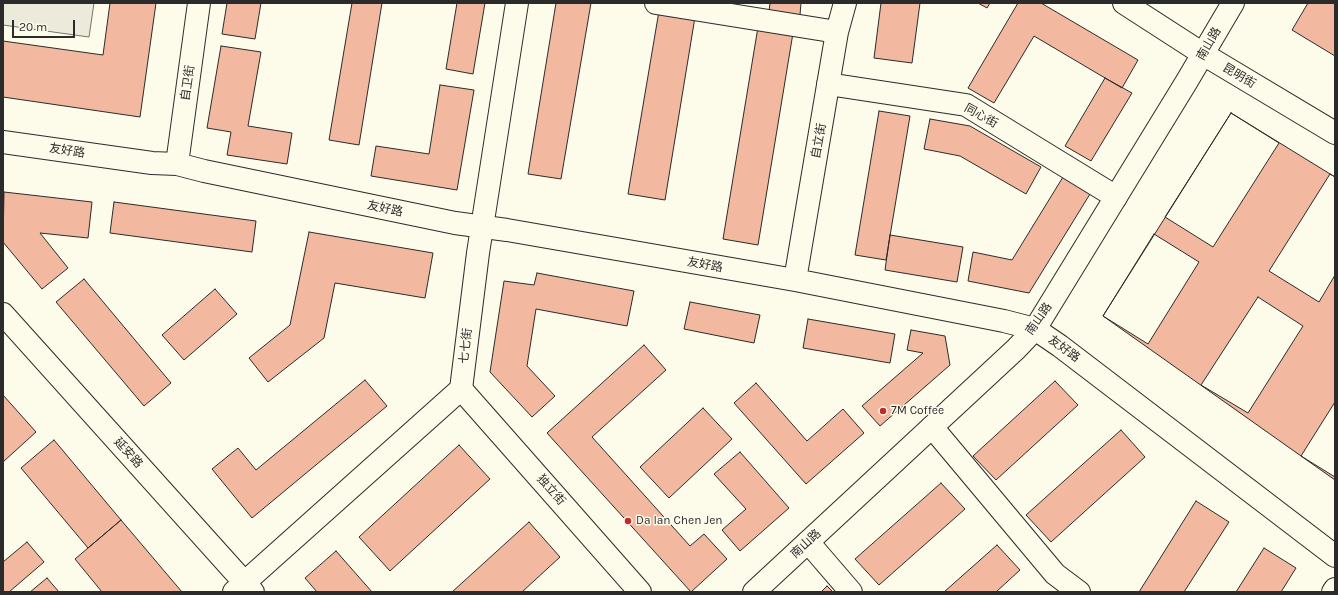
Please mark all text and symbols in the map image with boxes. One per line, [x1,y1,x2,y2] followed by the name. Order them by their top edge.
[14,12,77,38] scale bar
[19,20,47,34] text: 20 m
[1194,25,1224,63] street label: 南山路
[1220,61,1258,91] street label: 昆明街
[178,64,198,102] street label: 自卫街
[962,101,1000,131] street label: 同心街
[809,122,829,160] street label: 自立街
[48,141,86,161] street label: 友好路
[366,198,404,220] street label: 友好路
[686,255,724,275] street label: 友好路
[1023,300,1055,338] street label: 南山路
[457,327,475,365] street label: 七七街
[1045,333,1083,365] street label: 友好路
[891,404,944,418] place label: 7M Coffee
[878,406,888,416] marker: 7M Coffee
[111,435,145,471] street label: 延安路
[534,472,568,508] street label: 独立街
[636,514,723,528] place label: Da lan Chen Jen
[623,516,633,526] marker: Da lan Chen Jen
[788,526,824,562] street label: 南山路

